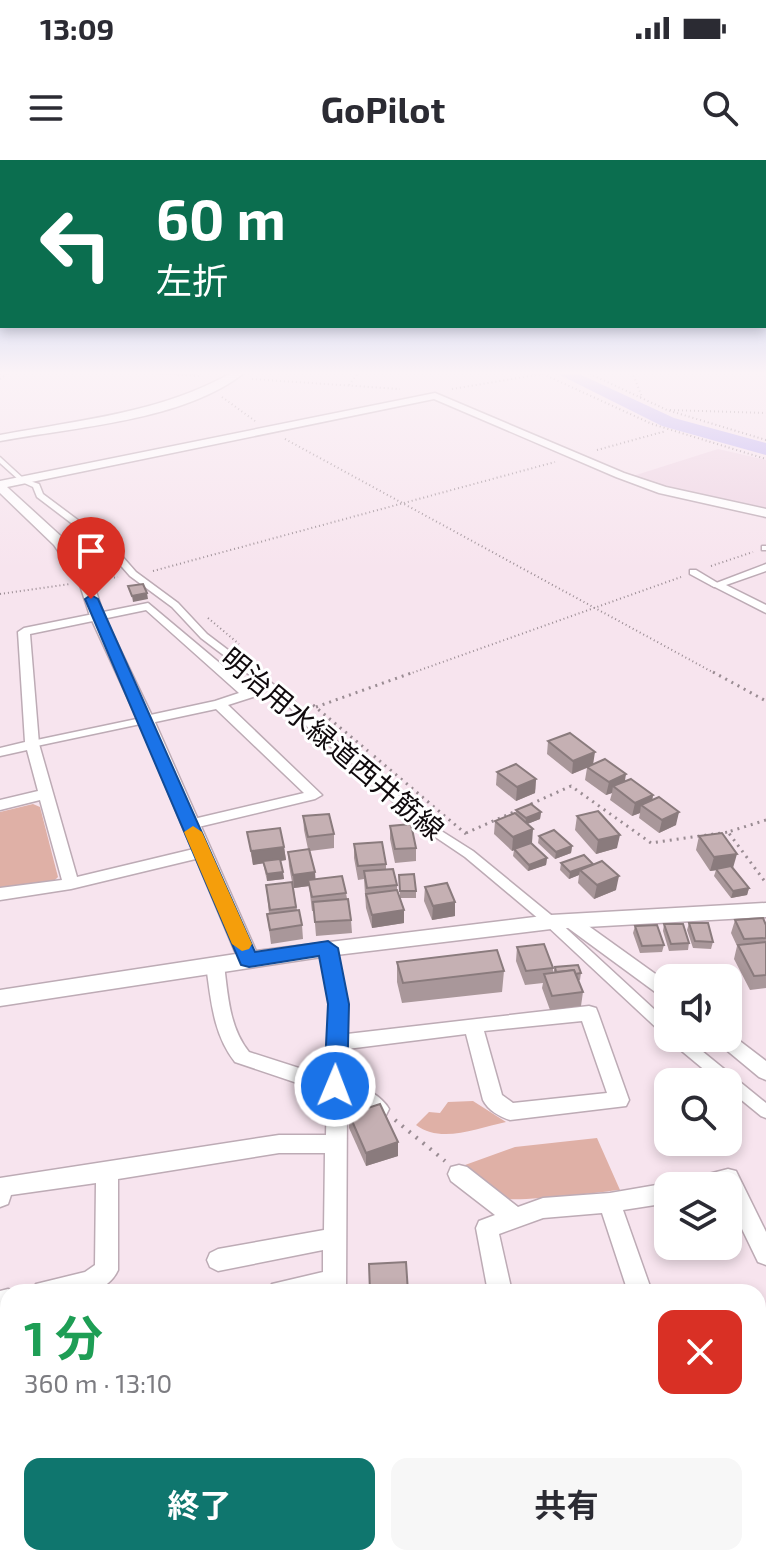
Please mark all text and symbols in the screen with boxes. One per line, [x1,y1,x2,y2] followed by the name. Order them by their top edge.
[40,10,114,46] text: 13:09
[24,86,68,130] icon: menu
[698,86,742,130] icon: search
[321,87,445,130] text: GoPilot
[156,184,286,251] text: 60 m
[24,192,128,296] icon: left
[156,258,228,301] text: 左折
[57,517,125,599] pin
[69,529,113,573] icon: arrive
[215,640,451,846] street label: 明治用水緑道西井筋線
[654,964,742,1260] map controls
[654,964,742,1052] button: sound
[293,1044,377,1128] position arrow
[654,1068,742,1156] button: search
[654,1172,742,1260] button: layers
[24,1308,103,1366] text: 1 分
[658,1310,742,1394] button: close
[24,1367,172,1398] text: 360 m · 13:10
[24,1458,375,1550] button: 終了
[391,1458,742,1550] button: 共有

